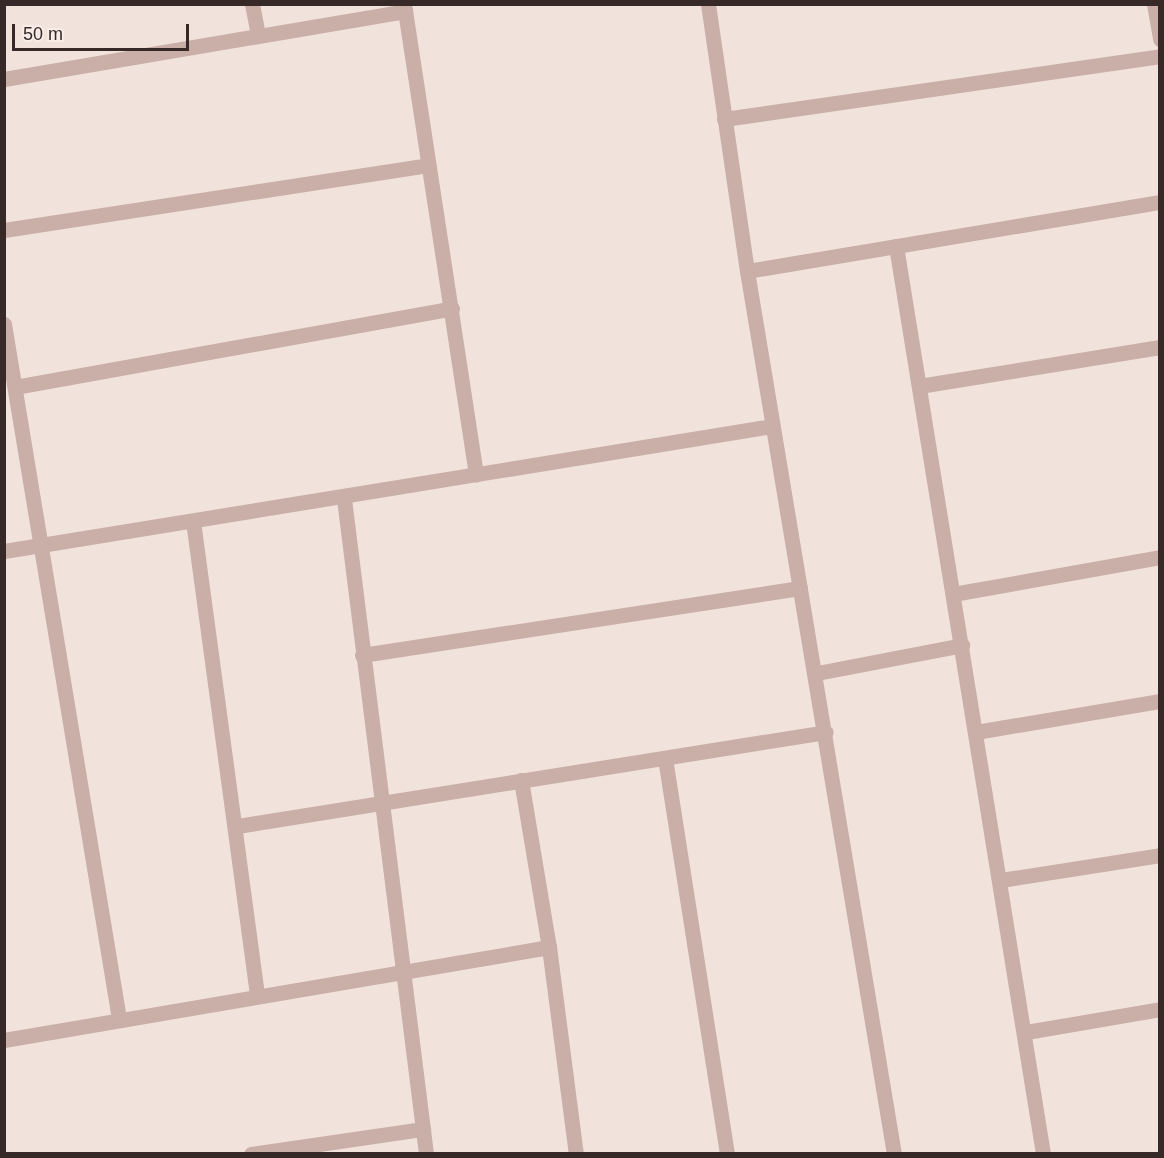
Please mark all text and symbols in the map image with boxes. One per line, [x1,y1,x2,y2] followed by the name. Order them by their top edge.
[15,12,192,50] scale bar
[23,24,63,44] text: 50 m

